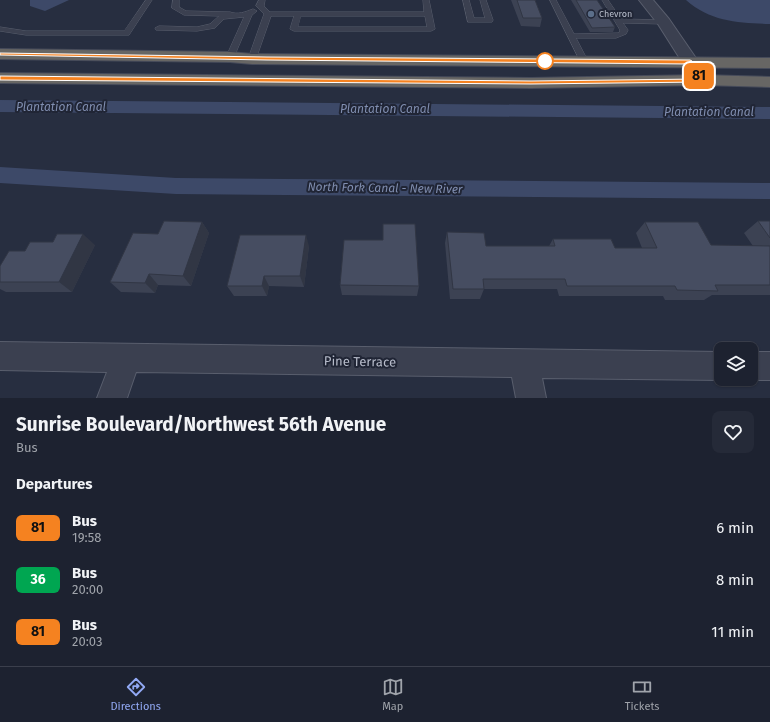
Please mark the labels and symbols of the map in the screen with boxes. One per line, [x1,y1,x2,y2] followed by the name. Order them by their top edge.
[586,9,596,19] marker: Chevron
[599,9,632,19] place label: Chevron
[536,52,554,70] unlabelled marker
[681,63,717,89] line badge: 81
[16,100,106,114] water label: Plantation Canal
[340,102,430,116] water label: Plantation Canal
[664,105,754,119] water label: Plantation Canal
[307,180,463,196] water label: North Fork Canal - New River
[324,353,396,370] street label: Pine Terrace

